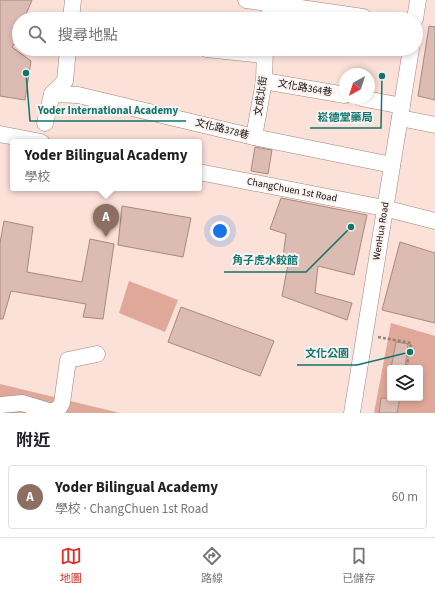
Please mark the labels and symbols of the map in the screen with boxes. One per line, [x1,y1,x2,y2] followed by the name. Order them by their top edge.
[339,68,375,104] north arrow
[251,75,271,117] street label: 文成北街
[277,76,333,100] street label: 文化路364巷
[30,98,186,121] callout: Yoder International Academy
[37,103,179,118] text: Yoder International Academy
[310,105,381,128] callout: 崧德堂藥局
[318,110,373,125] text: 崧德堂藥局
[194,116,250,142] street label: 文化路378巷
[246,174,338,206] street label: ChangChuen 1st Road
[369,201,393,261] street label: WenHua Road
[93,204,119,237] pin: A
[210,221,230,241] your location
[224,249,306,272] callout: 角子虎水餃館
[232,253,298,268] text: 角子虎水餃館
[297,342,357,365] callout: 文化公園
[305,346,349,361] text: 文化公園

